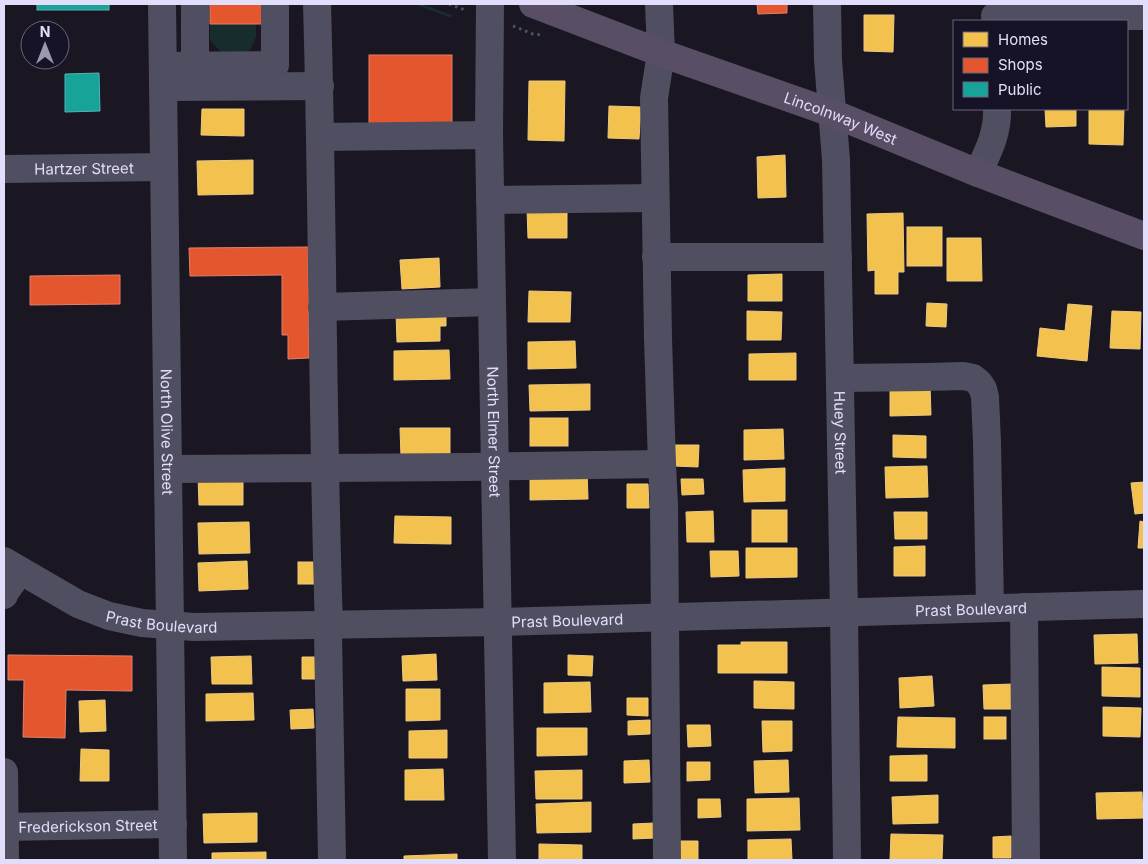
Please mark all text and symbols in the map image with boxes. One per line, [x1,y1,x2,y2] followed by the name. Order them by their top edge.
[20,20,70,70] north arrow
[953,20,1128,110] legend
[40,23,50,40] text: N
[998,30,1048,49] text: Homes
[998,55,1043,74] text: Shops
[998,80,1041,99] text: Public
[781,87,900,148] street label: Lincolnway West
[34,158,134,178] street label: Hartzer Street
[484,366,505,498] street label: North Elmer Street
[157,369,178,495] street label: North Olive Street
[831,391,851,475] street label: Huey Street
[915,598,1027,620] street label: Prast Boulevard
[104,606,217,637] street label: Prast Boulevard
[511,609,623,631] street label: Prast Boulevard
[18,815,158,836] street label: Frederickson Street

